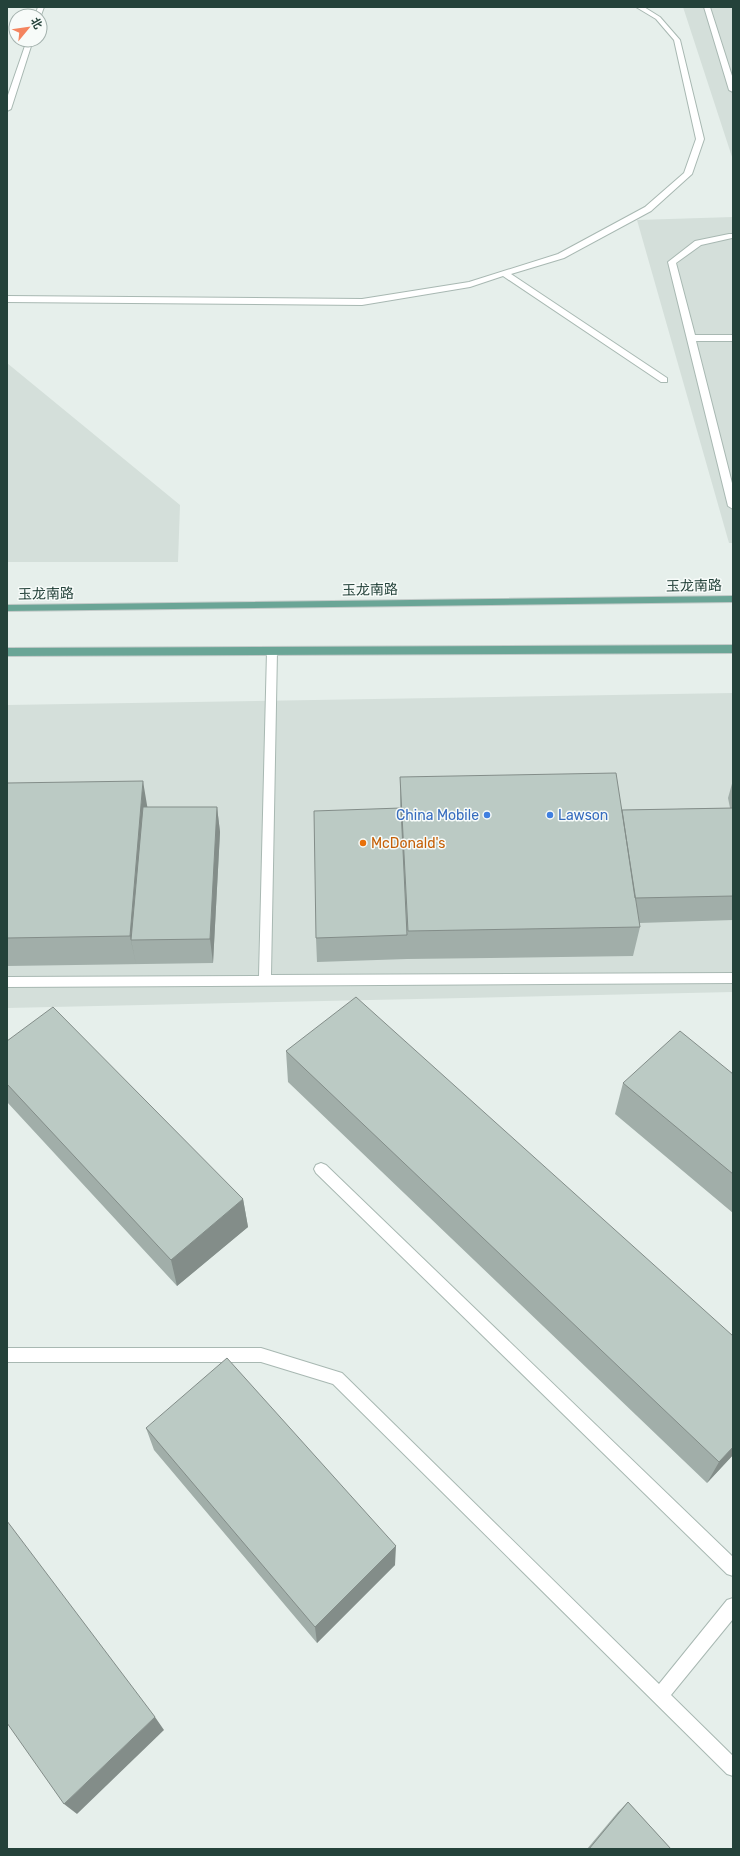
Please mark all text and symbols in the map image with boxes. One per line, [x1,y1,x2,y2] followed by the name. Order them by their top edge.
[8,8,48,48] north arrow
[28,15,45,31] text: 北
[666,577,722,595] street label: 玉龙南路
[342,581,398,599] street label: 玉龙南路
[18,585,74,603] street label: 玉龙南路
[396,807,479,824] place label: China Mobile
[558,807,608,824] place label: Lawson
[482,810,492,820] marker: China Mobile
[545,810,555,820] marker: Lawson
[371,835,445,852] place label: McDonald's
[358,838,368,848] marker: McDonald's

